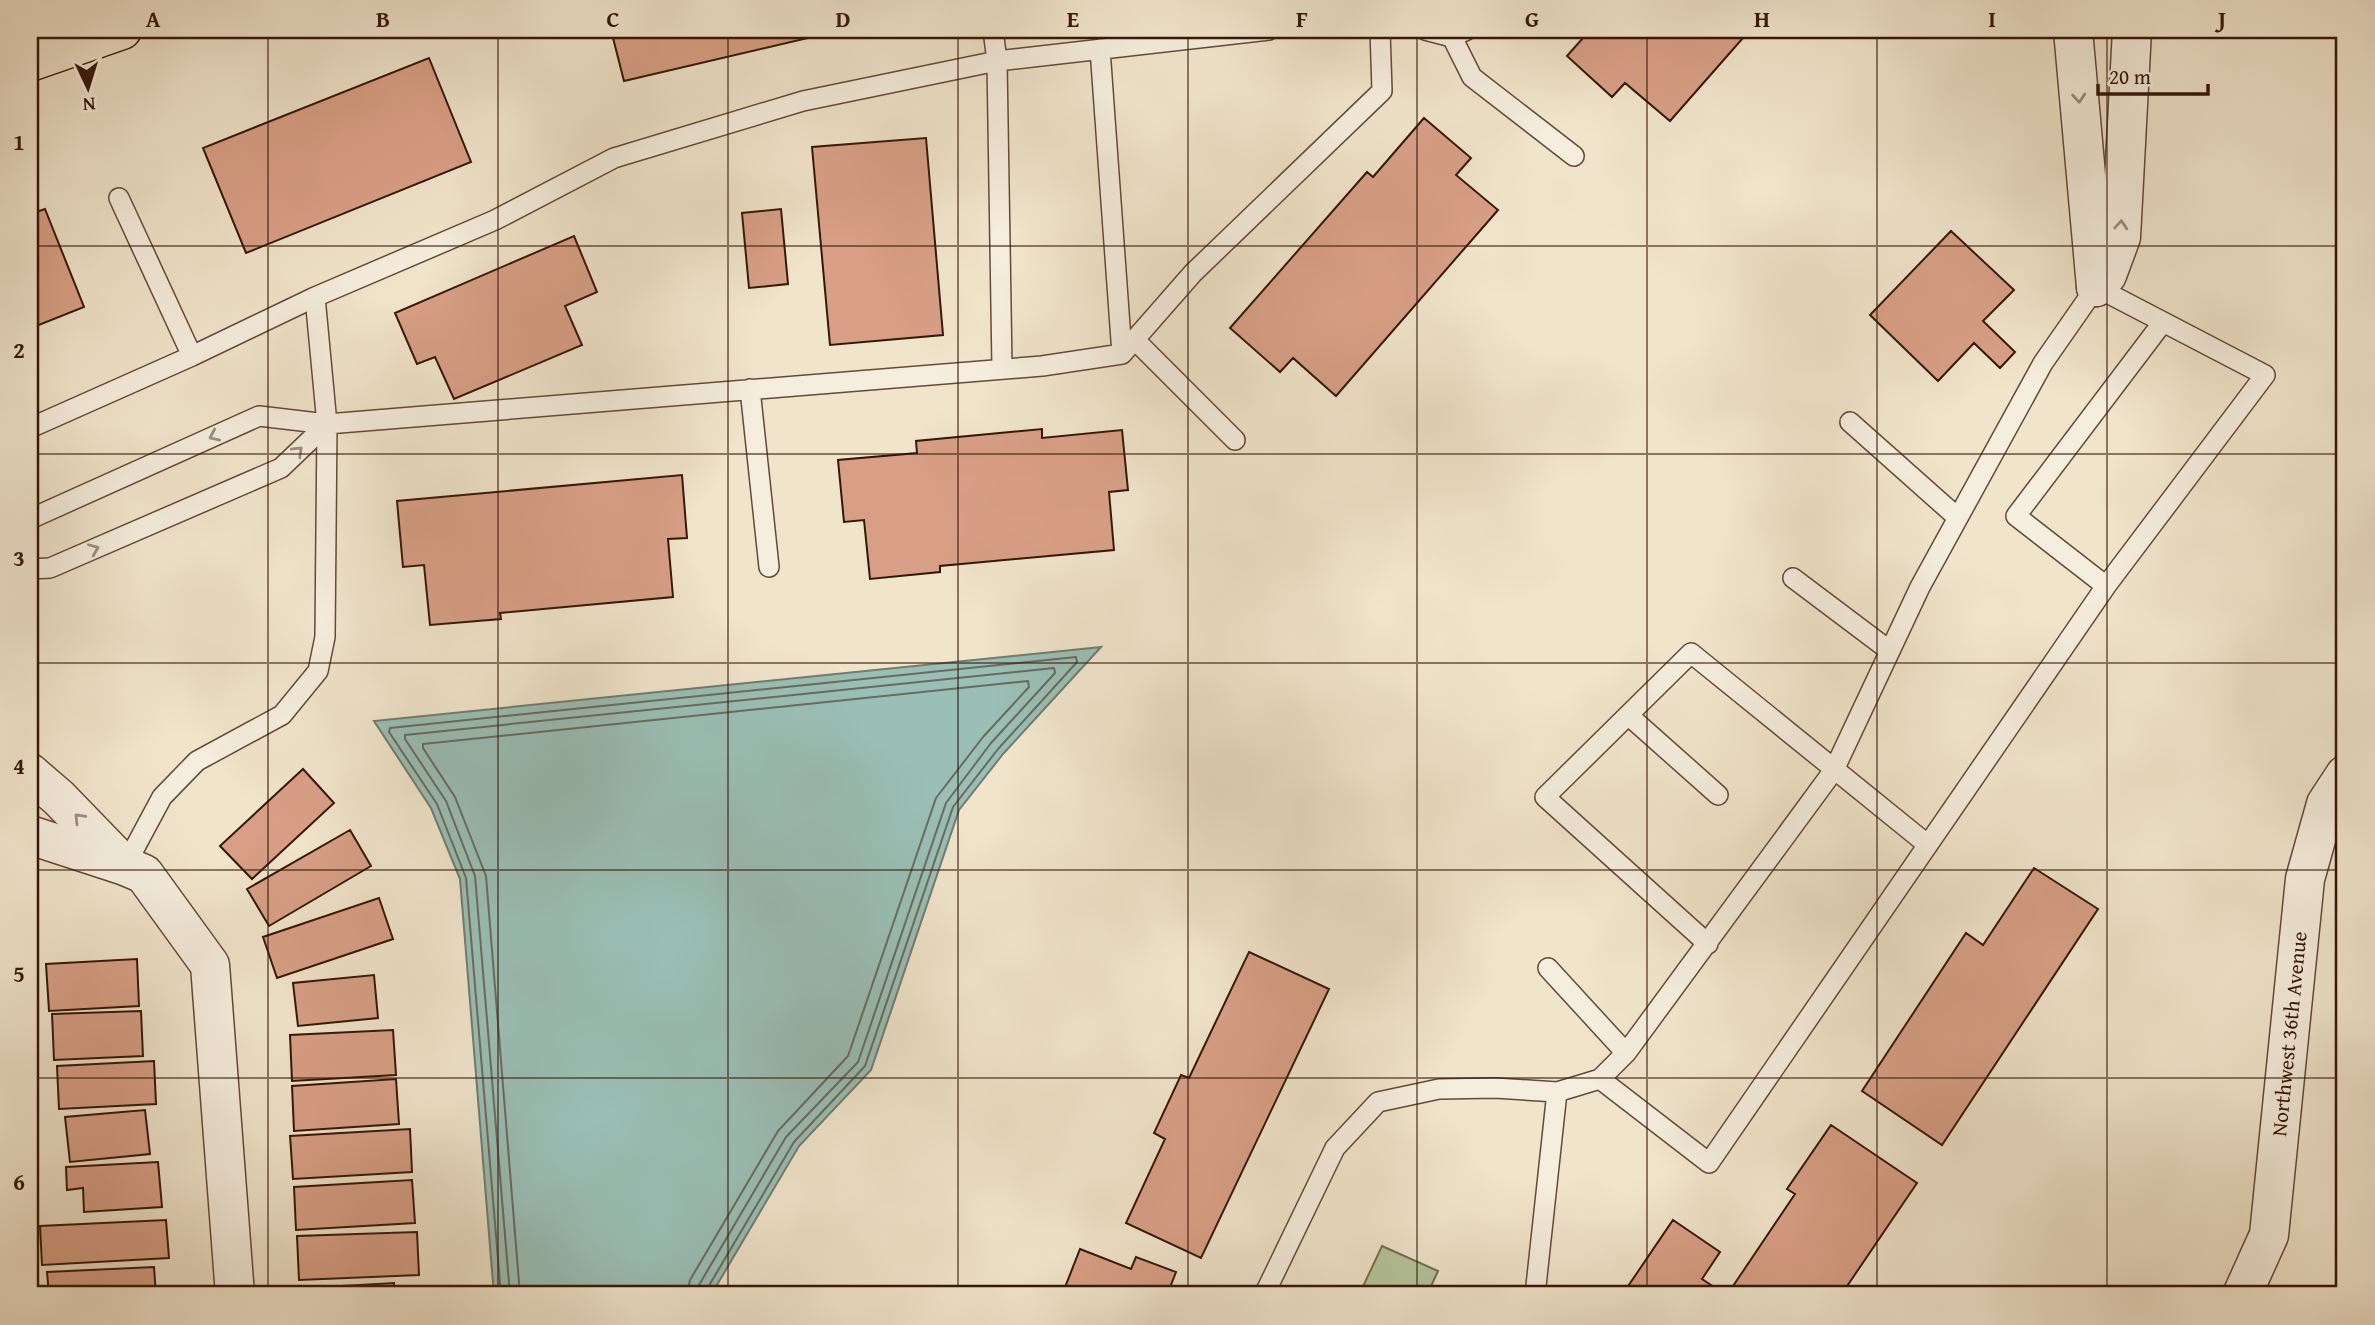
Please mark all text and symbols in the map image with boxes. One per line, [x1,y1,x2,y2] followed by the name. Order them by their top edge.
[146,2,161,35] text: A
[376,2,390,35] text: B
[606,2,620,35] text: C
[836,2,851,35] text: D
[1067,2,1079,35] text: E
[1296,2,1308,35] text: F
[1525,2,1539,35] text: G
[1754,2,1770,35] text: H
[1988,2,1996,35] text: I
[2214,2,2226,35] text: J
[52,52,122,122] north arrow
[2098,52,2209,96] scale bar
[2109,61,2151,92] text: 20 m
[82,91,96,119] text: N
[2071,93,2086,104] one-way arrow
[13,125,25,158] text: 1
[2114,220,2129,231] one-way arrow
[13,333,25,366] text: 2
[209,428,222,442] one-way arrow
[290,447,303,460] one-way arrow
[13,541,25,574] text: 3
[87,543,99,557] one-way arrow
[13,749,25,782] text: 4
[74,813,87,826] one-way arrow
[2263,930,2315,1138] street label: Northwest 36th Avenue
[13,957,25,990] text: 5
[13,1165,25,1198] text: 6

